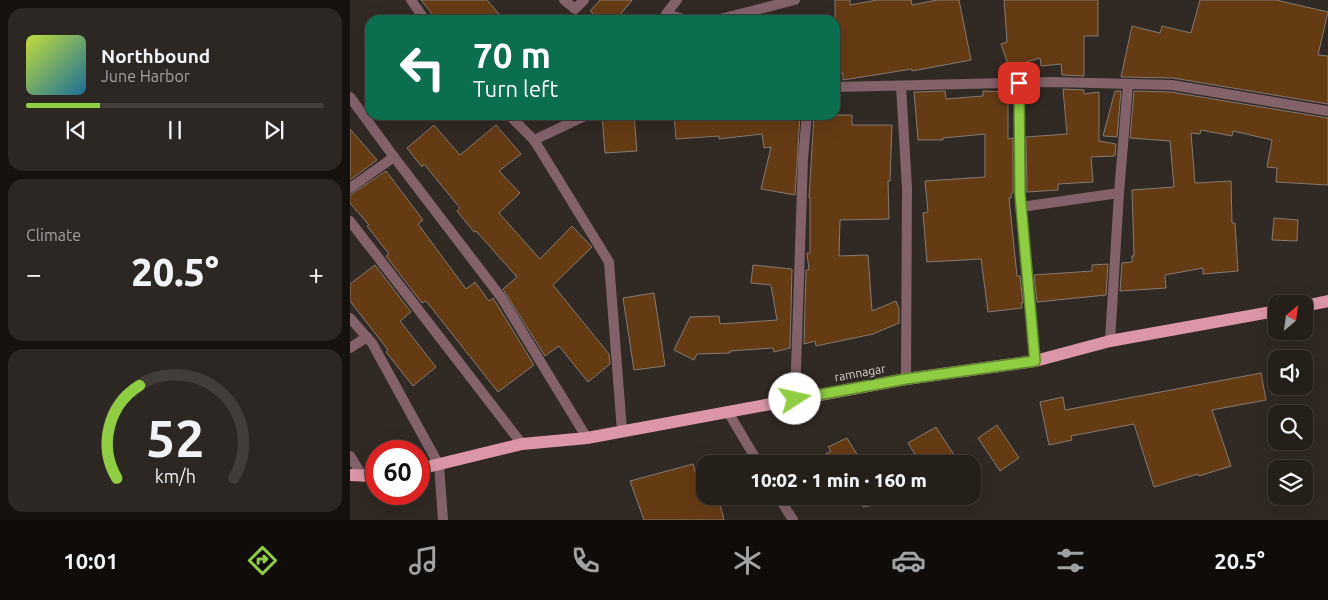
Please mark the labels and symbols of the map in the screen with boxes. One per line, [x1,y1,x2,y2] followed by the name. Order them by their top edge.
[998,62,1040,104] pin
[1268,295,1312,340] north arrow
[833,362,887,383] street label: ramnagar
[768,372,820,424] position arrow
[365,440,430,505] speed limit sign: 60

